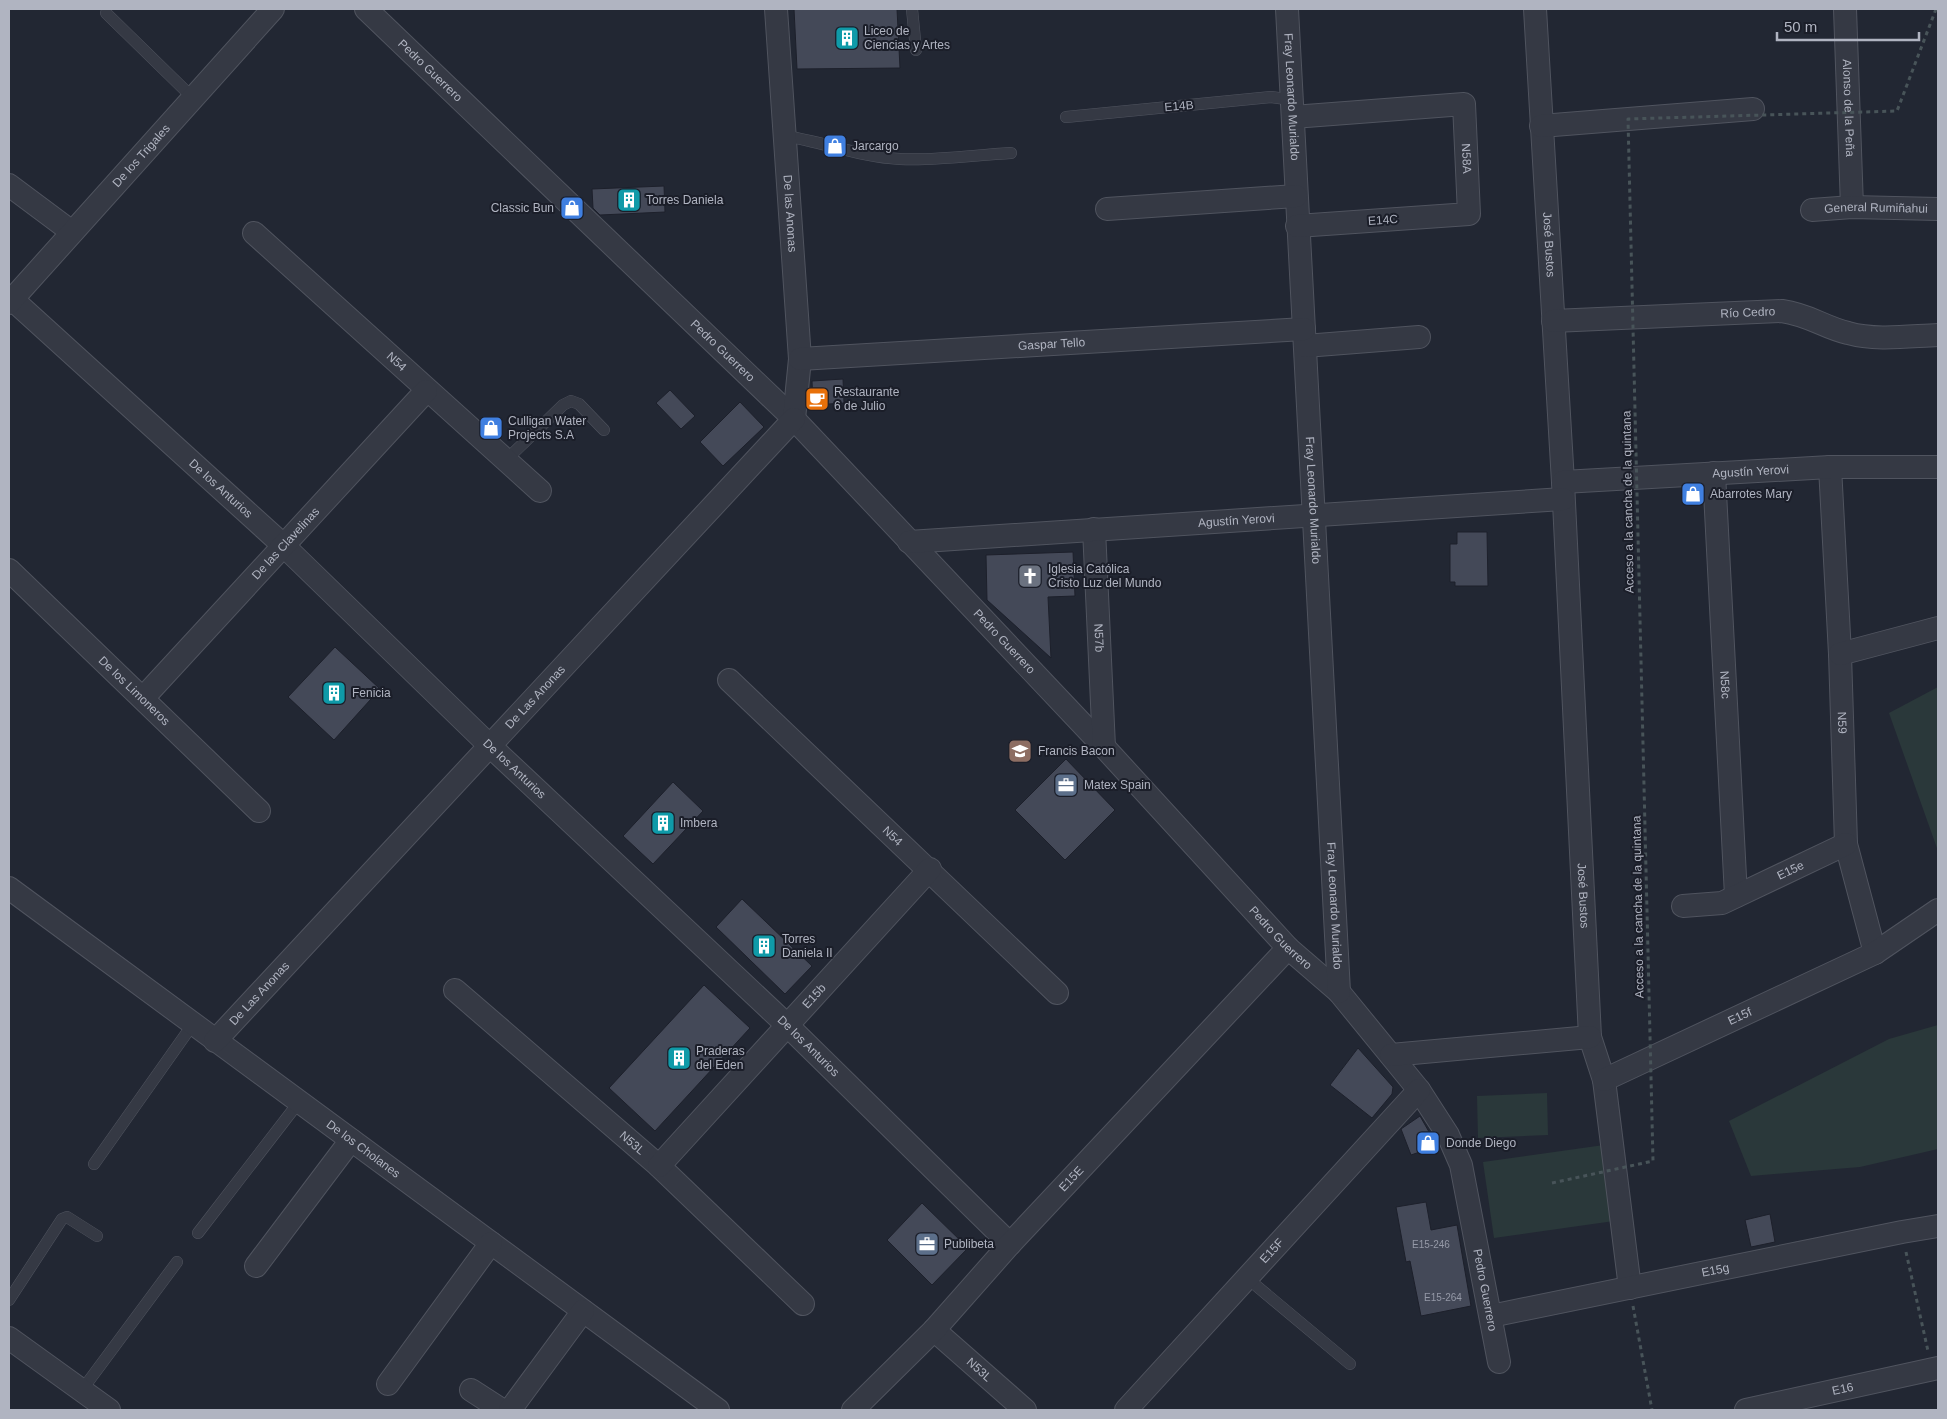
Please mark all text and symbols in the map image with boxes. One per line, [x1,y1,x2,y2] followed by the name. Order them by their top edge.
[1777,10,1920,42] scale bar
[1784,18,1817,35] text: 50 m
[864,24,950,52] place label: Liceo de Ciencias y Artes
[834,25,860,51] building icon: Liceo de Ciencias y Artes
[1281,33,1302,161] street label: Fray Leonardo Murialdo
[395,37,465,105] street label: Pedro Guerrero
[1840,59,1857,157] street label: Alonso de la Peña
[1164,98,1194,114] street label: E14B
[110,121,173,190] street label: De los Trigales
[822,133,848,159] shop icon: Jarcargo
[852,139,899,153] place label: Jarcargo
[1459,143,1474,174] street label: N58A
[780,174,800,253] street label: De las Anonas
[616,187,642,213] building icon: Torres Daniela
[646,193,724,207] place label: Torres Daniela
[559,195,585,221] shop icon: Classic Bun
[1824,200,1928,216] street label: General Rumiñahui
[491,201,554,215] place label: Classic Bun
[1368,212,1399,228] street label: E14C
[1540,212,1558,278] street label: José Bustos
[1720,304,1776,321] street label: Río Cedro
[688,317,758,385] street label: Pedro Guerrero
[1018,335,1086,353] street label: Gaspar Tello
[384,349,410,374] street label: N54
[834,385,900,413] place label: Restaurante 6 de Julio
[804,386,830,412] cafe icon: Restaurante 6 de Julio
[1619,410,1637,594] street label: Acceso a la cancha de la quintana
[508,414,586,442] place label: Culligan Water Projects S.A
[478,415,504,441] shop icon: Culligan Water Projects S.A
[1303,436,1323,565] street label: Fray Leonardo Murialdo
[186,456,255,521] street label: De los Anturios
[1712,462,1789,481] street label: Agustín Yerovi
[1680,481,1706,507] shop icon: Abarrotes Mary
[1710,487,1792,501] place label: Abarrotes Mary
[249,504,322,582] street label: De las Clavelinas
[1197,511,1275,530] street label: Agustín Yerovi
[1048,562,1162,590] place label: Iglesia Católica Cristo Luz del Mundo
[1017,563,1043,589] church icon: Iglesia Católica Cristo Luz del Mundo
[971,606,1038,677] street label: Pedro Guerrero
[1091,623,1107,653] street label: N57b
[96,653,173,728] street label: De los Limoneros
[502,662,568,732] street label: De Las Anonas
[1717,670,1733,699] street label: N58c
[321,680,347,706] building icon: Fenicia
[352,686,391,700] place label: Fenicia
[1835,711,1850,734] street label: N59
[480,736,549,802] street label: De los Anturios
[1007,738,1033,764] school or university icon: Francis Bacon
[1038,744,1115,758] place label: Francis Bacon
[1053,772,1079,798] office icon: Matex Spain
[1084,778,1151,792] place label: Matex Spain
[650,810,676,836] building icon: Imbera
[1629,815,1647,999] street label: Acceso a la cancha de la quintana
[680,816,718,830] place label: Imbera
[880,823,906,849] street label: N54
[1324,842,1345,970] street label: Fray Leonardo Murialdo
[1775,858,1806,883] street label: E15e
[1575,863,1592,929] street label: José Bustos
[1246,903,1315,973] street label: Pedro Guerrero
[782,932,833,960] place label: Torres Daniela II
[751,933,777,959] building icon: Torres Daniela II
[226,959,292,1028] street label: De Las Anonas
[799,981,829,1011] street label: E15b
[1726,1004,1755,1028] street label: E15f
[775,1013,842,1079] street label: De los Anturios
[696,1044,745,1072] place label: Praderas del Eden
[666,1045,692,1071] building icon: Praderas del Eden
[324,1117,403,1181] street label: De los Cholanes
[617,1128,648,1158] street label: N53L
[1415,1130,1441,1156] shop icon: Donde Diego
[1446,1136,1516,1150] place label: Donde Diego
[1056,1163,1086,1194] street label: E15E
[914,1231,940,1257] office icon: Publibeta
[1257,1235,1287,1266] street label: E15F
[944,1237,994,1251] place label: Publibeta
[1412,1239,1450,1250] house number: E15-246
[1470,1248,1500,1333] street label: Pedro Guerrero
[1700,1260,1731,1280] street label: E15g
[1424,1292,1462,1303] house number: E15-264
[964,1355,995,1385] street label: N53L
[1831,1380,1855,1398] street label: E16

